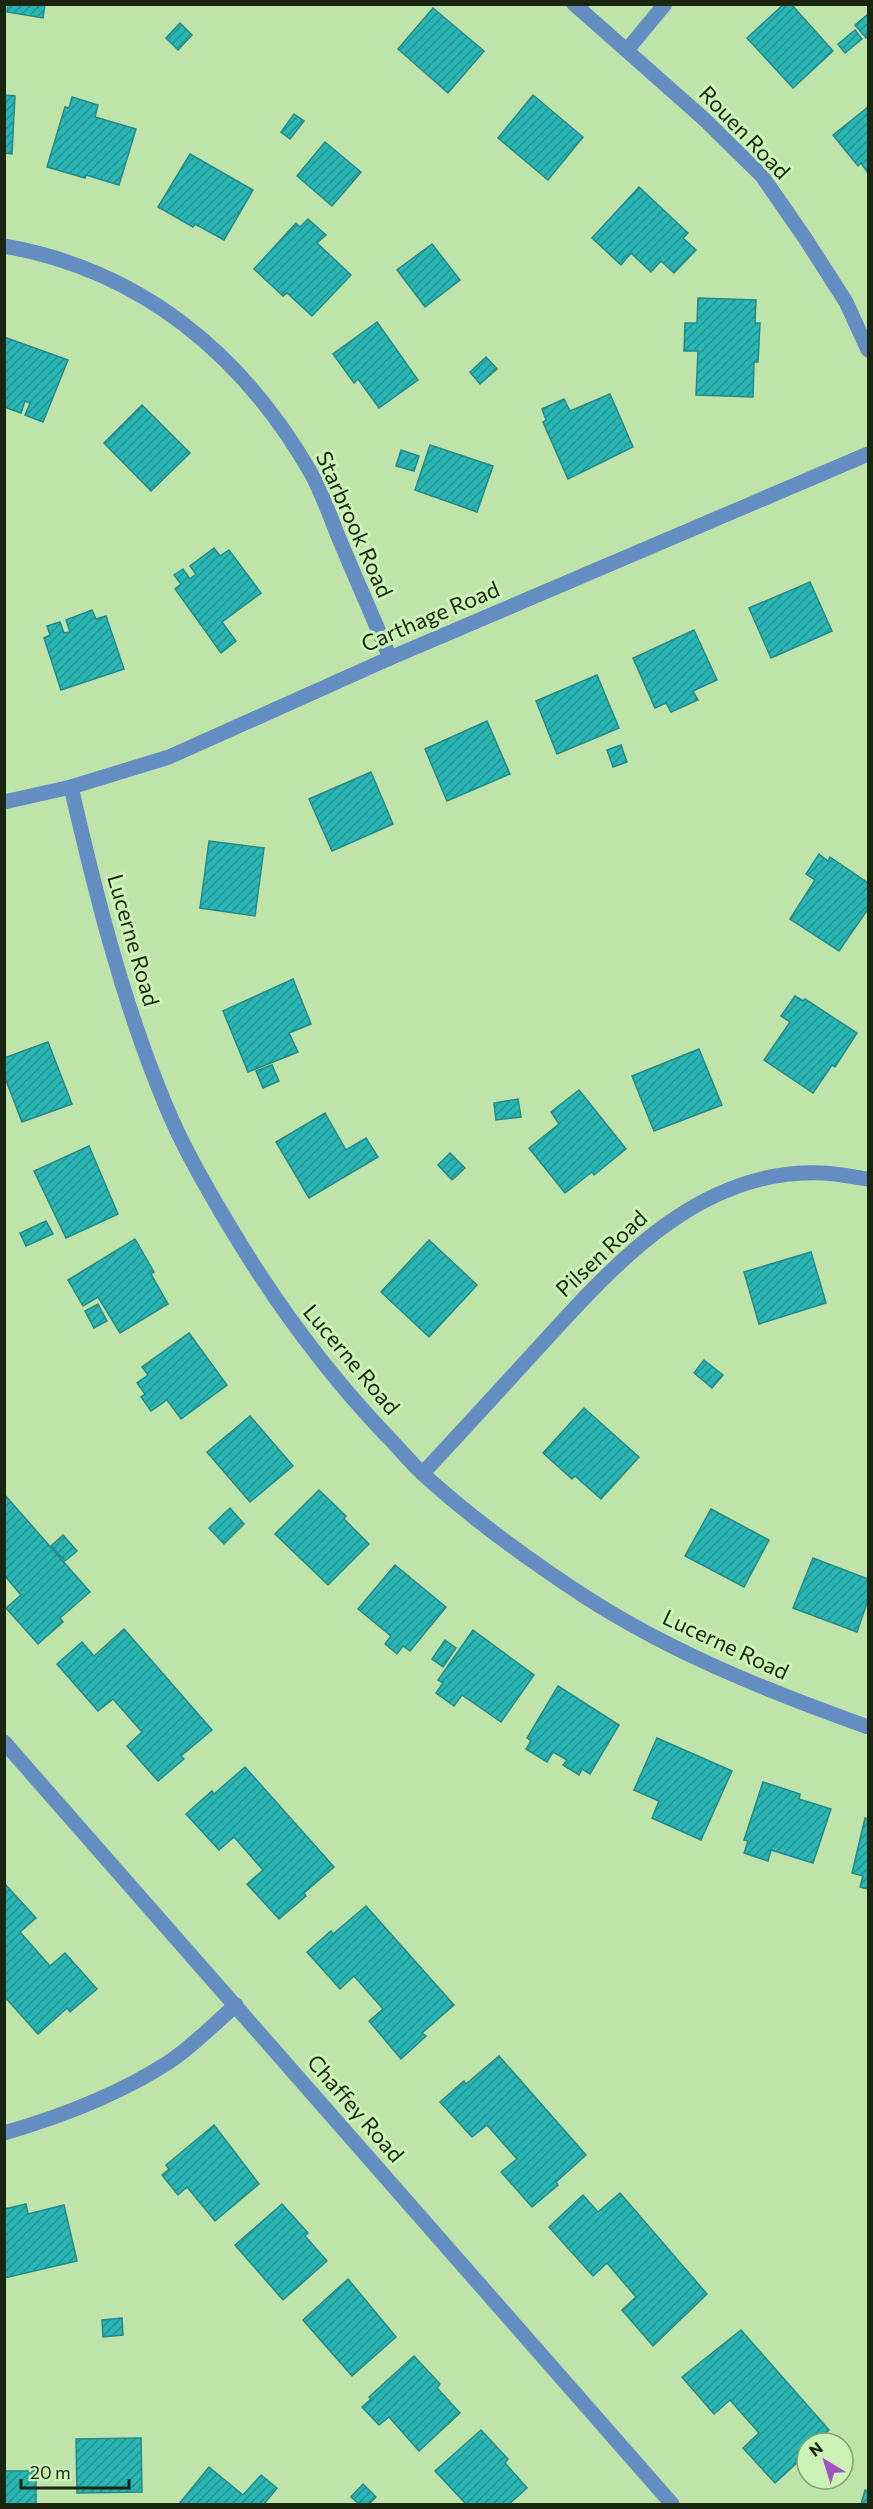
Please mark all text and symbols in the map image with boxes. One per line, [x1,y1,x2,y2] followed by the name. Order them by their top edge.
[694,80,796,184] street label: Rouen Road
[311,447,399,601] street label: Starbrook Road
[357,575,503,657] street label: Carthage Road
[102,871,166,1009] street label: Lucerne Road
[550,1204,652,1302] street label: Pilsen Road
[298,1298,406,1420] street label: Lucerne Road
[659,1603,793,1685] street label: Lucerne Road
[302,2049,410,2167] street label: Chaffey Road
[795,2431,855,2491] north arrow
[805,2438,826,2460] text: N
[21,2452,129,2490] scale bar
[30,2461,71,2483] text: 20 m

